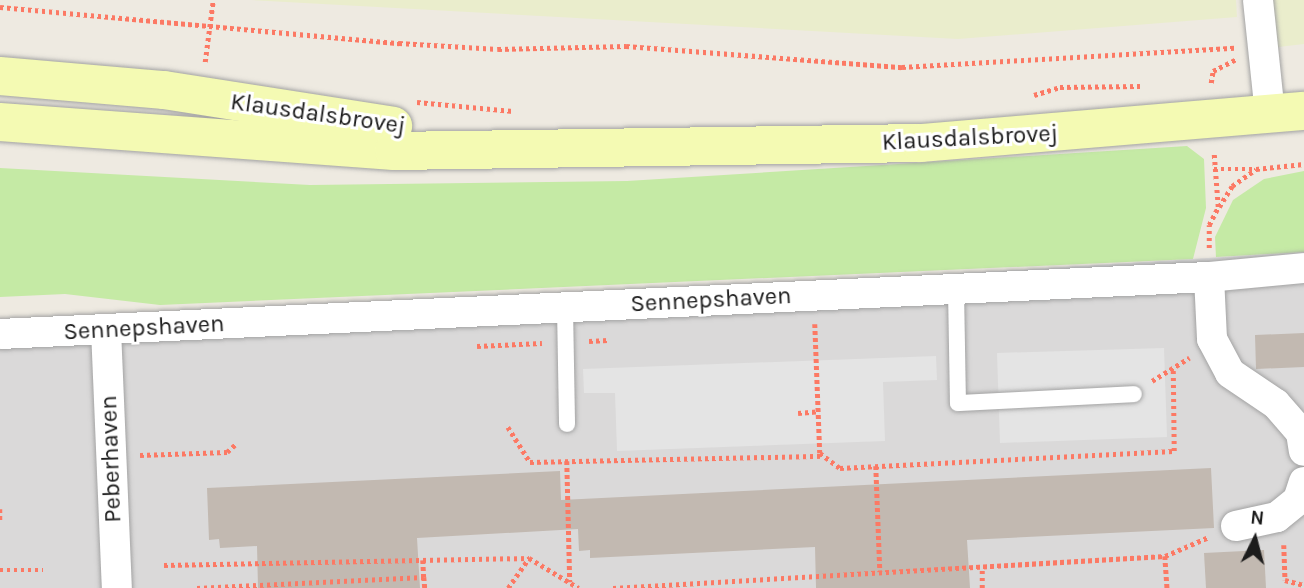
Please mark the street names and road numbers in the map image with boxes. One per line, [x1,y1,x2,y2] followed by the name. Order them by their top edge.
[229,87,407,141] street label: Klausdalsbrovej
[881,119,1059,157] street label: Klausdalsbrovej
[630,281,792,319] street label: Sennepshaven
[63,309,225,347] street label: Sennepshaven
[94,395,128,523] street label: Peberhaven

